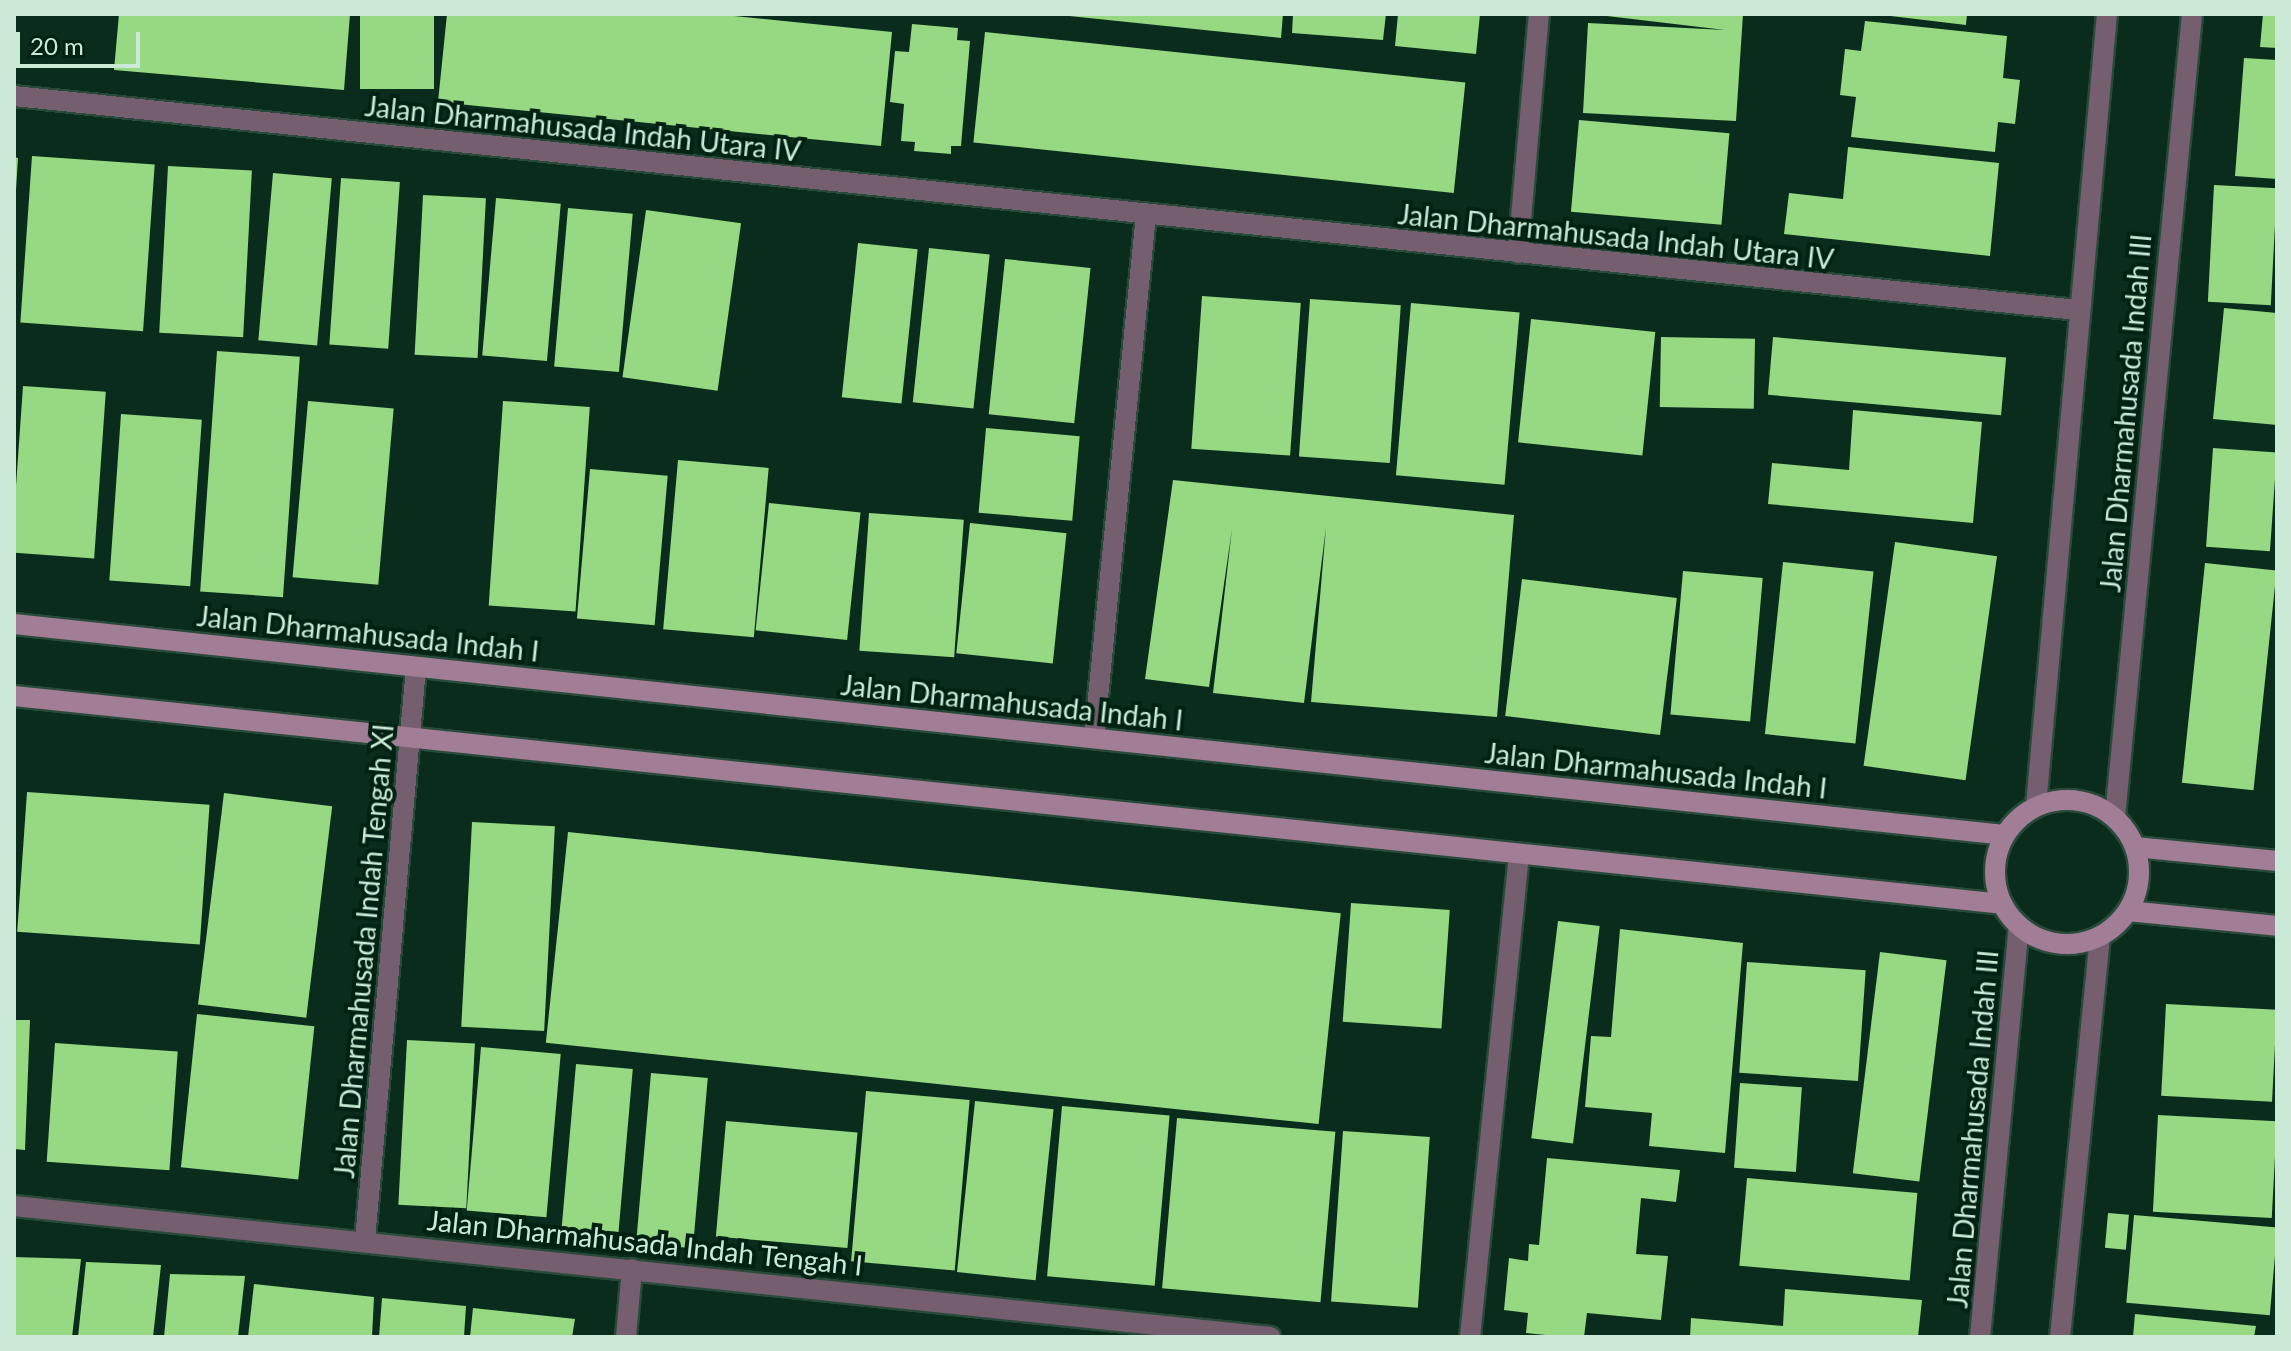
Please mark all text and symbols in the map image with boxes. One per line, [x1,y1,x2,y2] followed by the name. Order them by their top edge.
[20,16,144,66] scale bar
[30,31,84,60] text: 20 m
[363,88,803,168] street label: Jalan Dharmahusada Indah Utara IV
[1396,196,1836,276] street label: Jalan Dharmahusada Indah Utara IV
[2093,233,2157,593] street label: Jalan Dharmahusada Indah III
[195,598,541,668] street label: Jalan Dharmahusada Indah I
[839,667,1185,737] street label: Jalan Dharmahusada Indah I
[326,722,400,1180] street label: Jalan Dharmahusada Indah Tengah XI
[1483,735,1829,805] street label: Jalan Dharmahusada Indah I
[1940,949,2004,1309] street label: Jalan Dharmahusada Indah III
[425,1202,865,1282] street label: Jalan Dharmahusada Indah Tengah I

